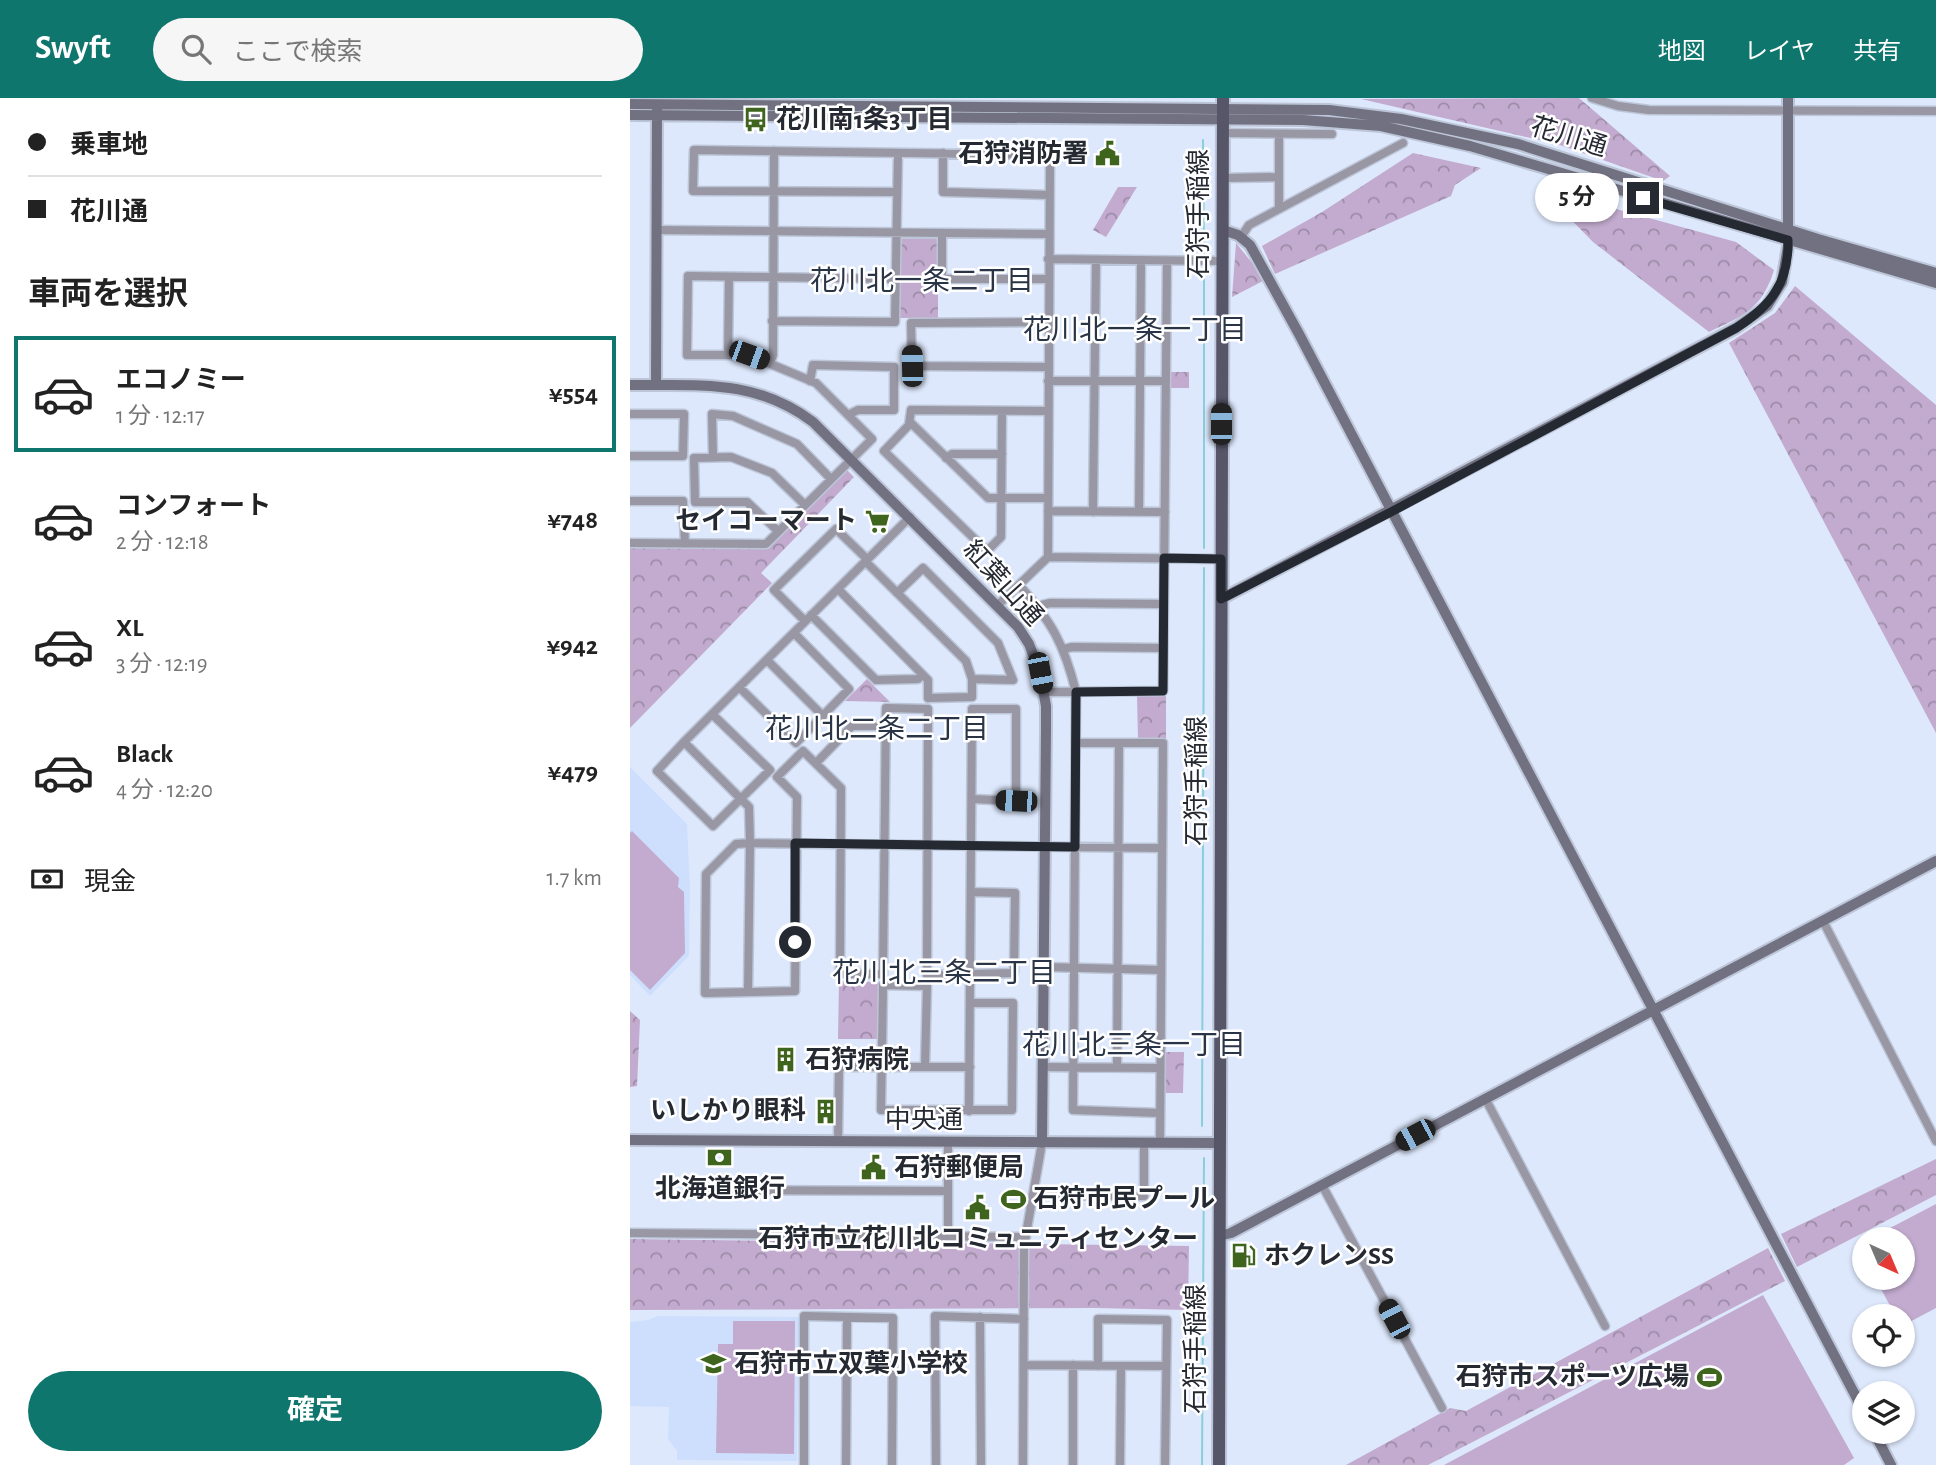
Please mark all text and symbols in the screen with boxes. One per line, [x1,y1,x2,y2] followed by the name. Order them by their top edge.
[153,18,643,81] search box
[177,30,215,68] icon: search
[35,32,111,65] text: Swyft
[233,39,363,65] text: ここで検索
[1658,40,1706,64] text: 地図
[1744,40,1815,64] text: レイヤ
[1853,40,1901,64] text: 共有
[776,105,953,133] place label: 花川南1条3丁目
[742,106,770,134] bus stop icon: 花川南1条3丁目
[1528,111,1611,161] street label: 花川通
[70,132,148,158] text: 乗車地
[958,139,1088,167] place label: 石狩消防署
[1094,140,1122,168] public building icon: 石狩消防署
[1184,149,1212,279] street label: 石狩手稲線
[1534,174,1618,222] callout: 5 分
[1627,182,1659,214] route end
[1559,186,1595,209] text: 5 分
[70,199,148,225] text: 花川通
[810,266,1034,296] district label: 花川北一条二丁目
[28,278,188,310] text: 車両を選択
[1023,315,1247,345] district label: 花川北一条一丁目
[726,338,773,372] car
[902,345,923,387] car
[32,363,95,426] icon: car
[116,367,246,393] text: エコノミー
[549,381,598,407] text: ¥554
[1211,403,1232,445] car
[116,405,205,428] text: 1 分 · 12:17
[32,489,95,552] icon: car
[116,493,271,519] text: コンフォート
[547,507,598,533] text: ¥748
[675,507,857,534] place label: セイコーマート
[863,507,891,535] supermarket icon: セイコーマート
[116,531,209,554] text: 2 分 · 12:18
[959,535,1048,630] street label: 紅葉山通
[32,615,95,678] icon: car
[116,615,143,641] text: XL
[546,633,598,659] text: ¥942
[1026,650,1055,696] car
[116,653,208,676] text: 3 分 · 12:19
[765,714,989,744] district label: 花川北二条二丁目
[1182,716,1210,846] street label: 石狩手稲線
[32,741,95,804] icon: car
[116,741,173,767] text: Black
[547,759,598,785] text: ¥479
[116,779,213,802] text: 4 分 · 12:20
[995,790,1038,812] car
[28,860,66,898] icon: cash
[547,867,602,890] text: 1.7 km
[84,869,136,895] text: 現金
[779,926,811,958] route start
[832,958,1056,988] district label: 花川北三条二丁目
[1022,1030,1246,1060] district label: 花川北三条一丁目
[805,1045,909,1073] place label: 石狩病院
[771,1046,799,1074] building icon: 石狩病院
[650,1096,806,1124] place label: いしかり眼科
[812,1097,840,1125] building icon: いしかり眼科
[885,1106,963,1133] street label: 中央通
[1392,1116,1439,1154] car
[706,1143,734,1171] bank icon: 北海道銀行
[894,1153,1024,1181] place label: 石狩郵便局
[860,1154,888,1182] public building icon: 石狩郵便局
[655,1174,785,1202] place label: 北海道銀行
[1033,1184,1215,1212] place label: 石狩市民プール
[999,1185,1027,1213] sports icon: 石狩市民プール
[964,1193,992,1221] public building icon: 石狩市立花川北コミュニティセンター
[758,1224,1198,1252] place label: 石狩市立花川北コミュニティセンター
[1852,1227,1914,1290] north arrow
[1852,1227,1915,1444] map controls
[1230,1242,1258,1270] fuel station icon: ホクレンSS
[1264,1242,1394,1269] place label: ホクレンSS
[1181,1284,1209,1414] street label: 石狩手稲線
[1375,1296,1414,1342] car
[1852,1304,1915,1367] button: locate
[734,1349,968,1377] place label: 石狩市立双葉小学校
[700,1350,728,1378] school or university icon: 石狩市立双葉小学校
[1456,1362,1689,1390] place label: 石狩市スポーツ広場
[1695,1363,1723,1391] sports icon: 石狩市スポーツ広場
[28,1371,602,1451] button: 確定
[1852,1381,1915,1444] button: layers

